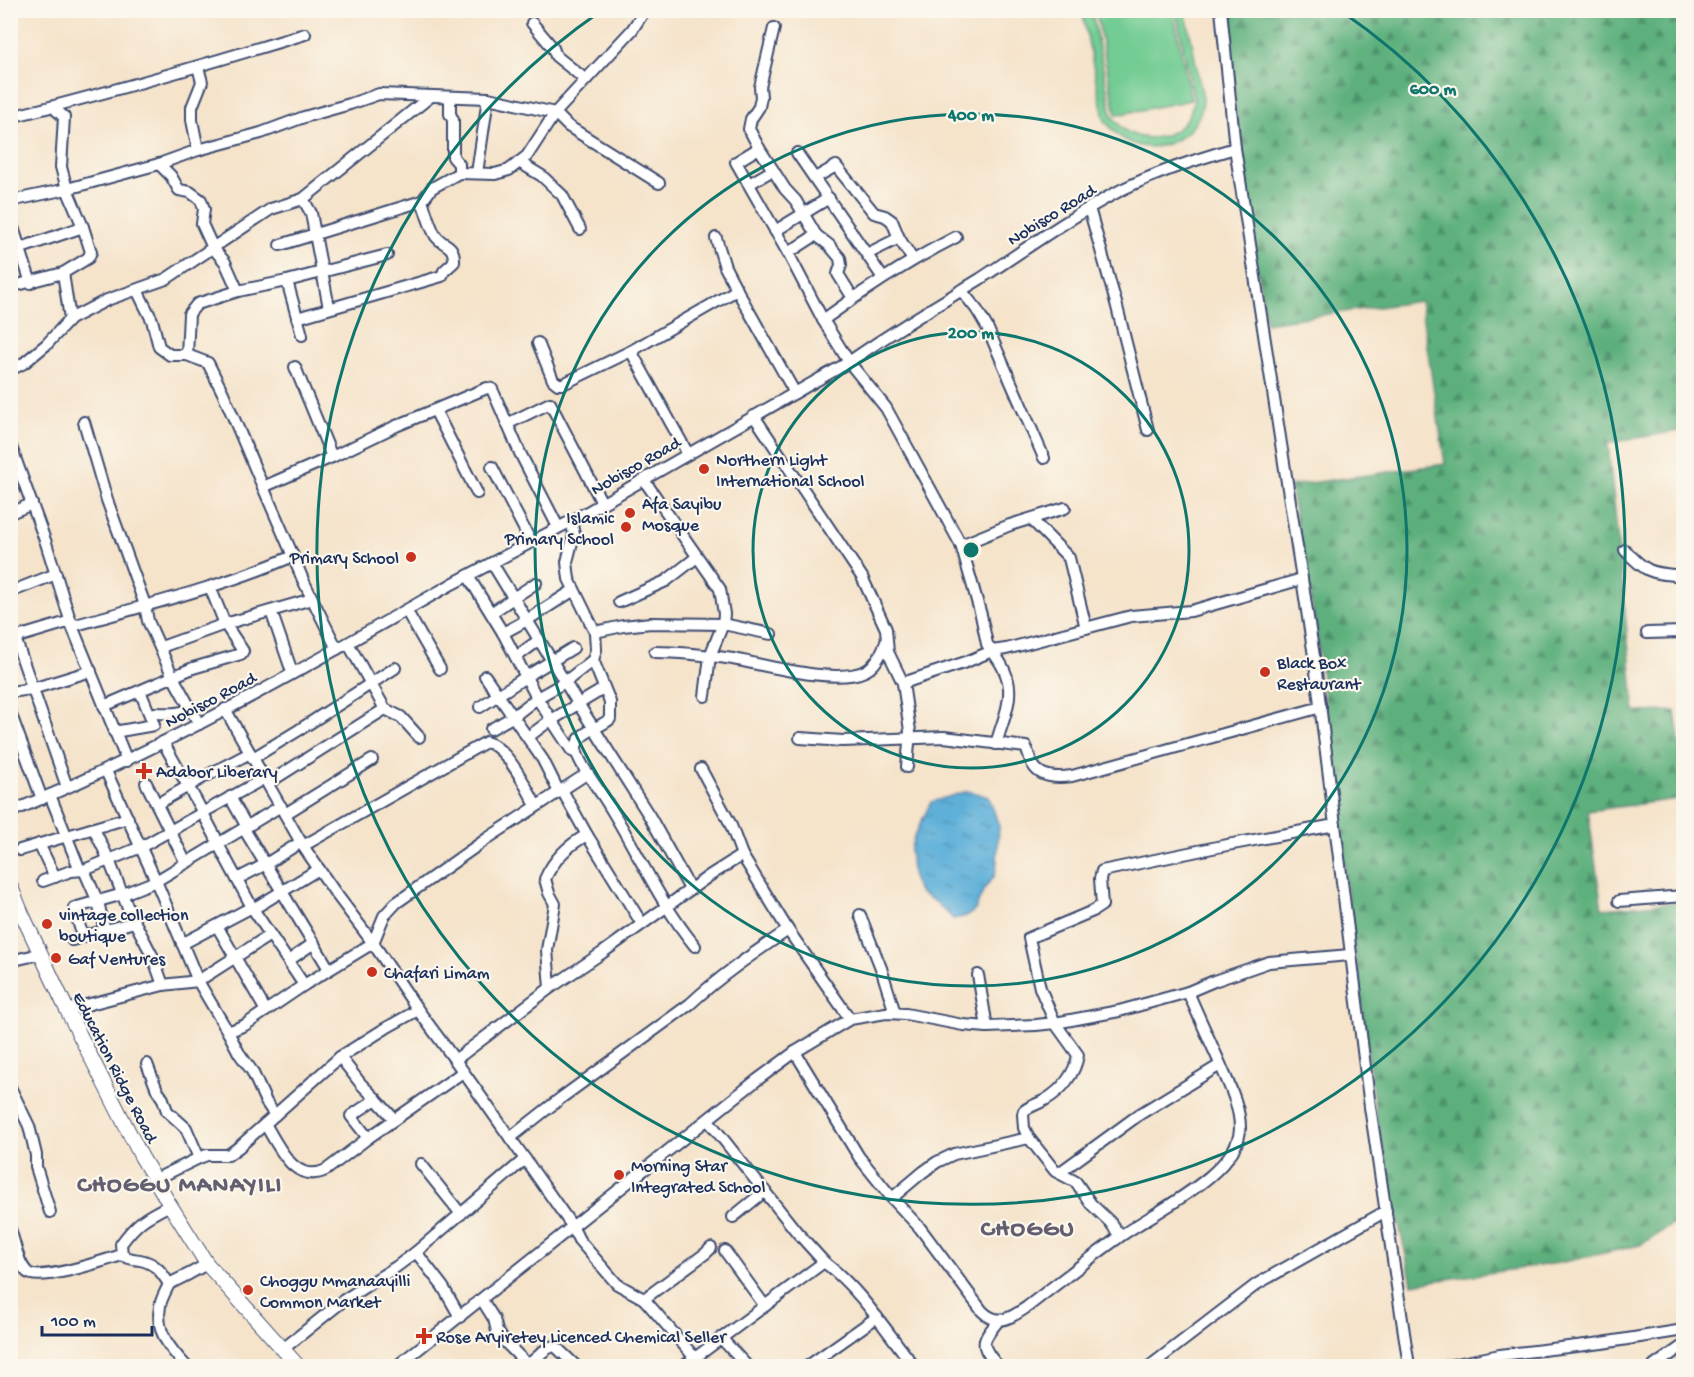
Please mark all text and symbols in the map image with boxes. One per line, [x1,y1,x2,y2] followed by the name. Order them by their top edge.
[1410,80,1457,101] text: 600 m
[947,106,994,127] text: 400 m
[1004,180,1102,252] street label: Nobisco Road
[948,324,994,345] text: 200 m
[588,432,686,501] street label: Nobisco Road
[716,451,865,493] place label: Northern Light International School
[697,462,711,476] marker: Northern Light International School
[642,495,722,537] place label: Afa Sayibu Mosque
[623,506,637,520] marker: Afa Sayibu Mosque
[504,509,615,551] place label: Islamic Primary School
[619,520,633,534] marker: Islamic Primary School
[961,540,981,560] centre of rings
[289,549,399,570] place label: Primary School
[404,550,418,564] marker: Primary School
[1276,654,1362,696] place label: Black Box Restaurant
[1258,665,1272,679] marker: Black Box Restaurant
[162,668,262,734] street label: Nobisco Road
[156,763,278,784] place label: Adabor Liberary
[137,764,151,778] marker: Adabor Liberary
[59,906,189,948] place label: vintage collection boutique
[40,917,54,931] marker: vintage collection boutique
[68,950,166,971] place label: Gaf Ventures
[49,951,63,965] marker: Gaf Ventures
[384,964,490,985] place label: Chafari Limam
[365,965,379,979] marker: Chafari Limam
[67,989,162,1148] street label: Education Ridge Road
[631,1157,765,1199] place label: Morning Star Integrated School
[612,1168,626,1182] marker: Morning Star Integrated School
[77,1172,283,1201] district label: CHOGGU MANAYILI
[981,1216,1075,1245] district label: CHOGGU
[260,1272,410,1314] place label: Choggu Mmanaayilli Common Market
[241,1283,255,1297] marker: Choggu Mmanaayilli Common Market
[42,1299,152,1337] scale bar
[50,1312,96,1333] text: 100 m
[436,1328,727,1349] place label: Rose Aryiretey Licenced Chemical Seller
[417,1329,431,1343] marker: Rose Aryiretey Licenced Chemical Seller

